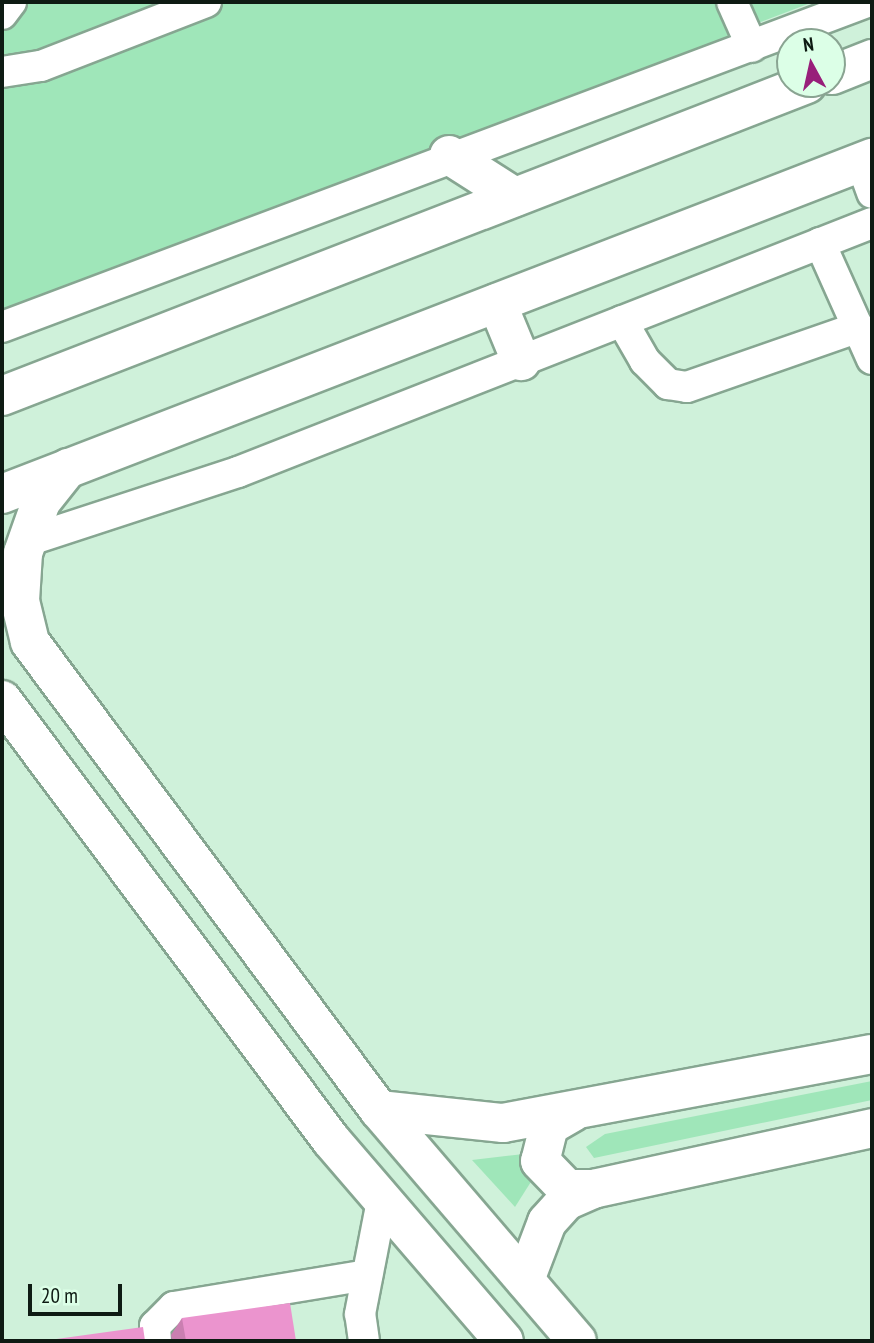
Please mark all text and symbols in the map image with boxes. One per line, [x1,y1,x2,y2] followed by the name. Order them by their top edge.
[776,28,846,98] north arrow
[802,32,815,57] text: N
[32,1270,126,1314] scale bar
[41,1282,78,1309] text: 20 m

